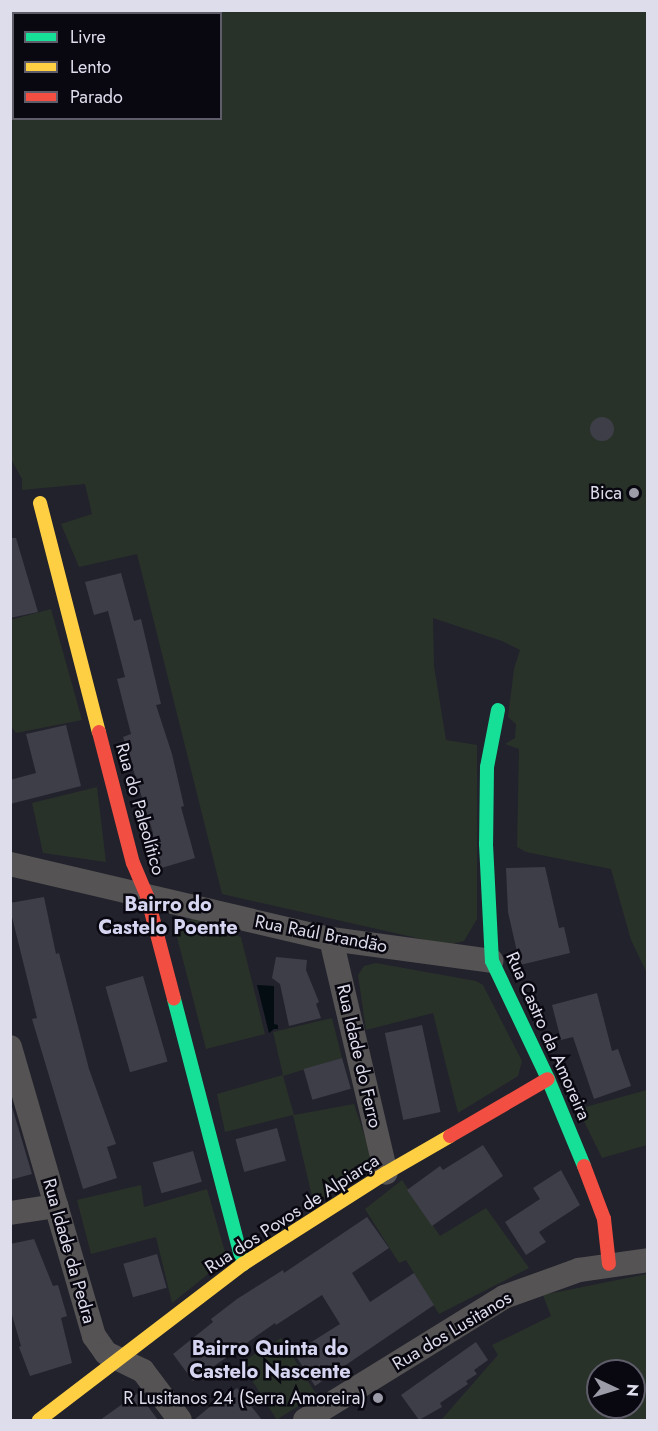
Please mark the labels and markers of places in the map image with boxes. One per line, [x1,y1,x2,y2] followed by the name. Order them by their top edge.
[590,482,622,504] place label: Bica
[627,486,641,500] marker: Bica
[123,1387,366,1409] place label: R Lusitanos 24 (Serra Amoreira)
[371,1391,385,1405] marker: R Lusitanos 24 (Serra Amoreira)

